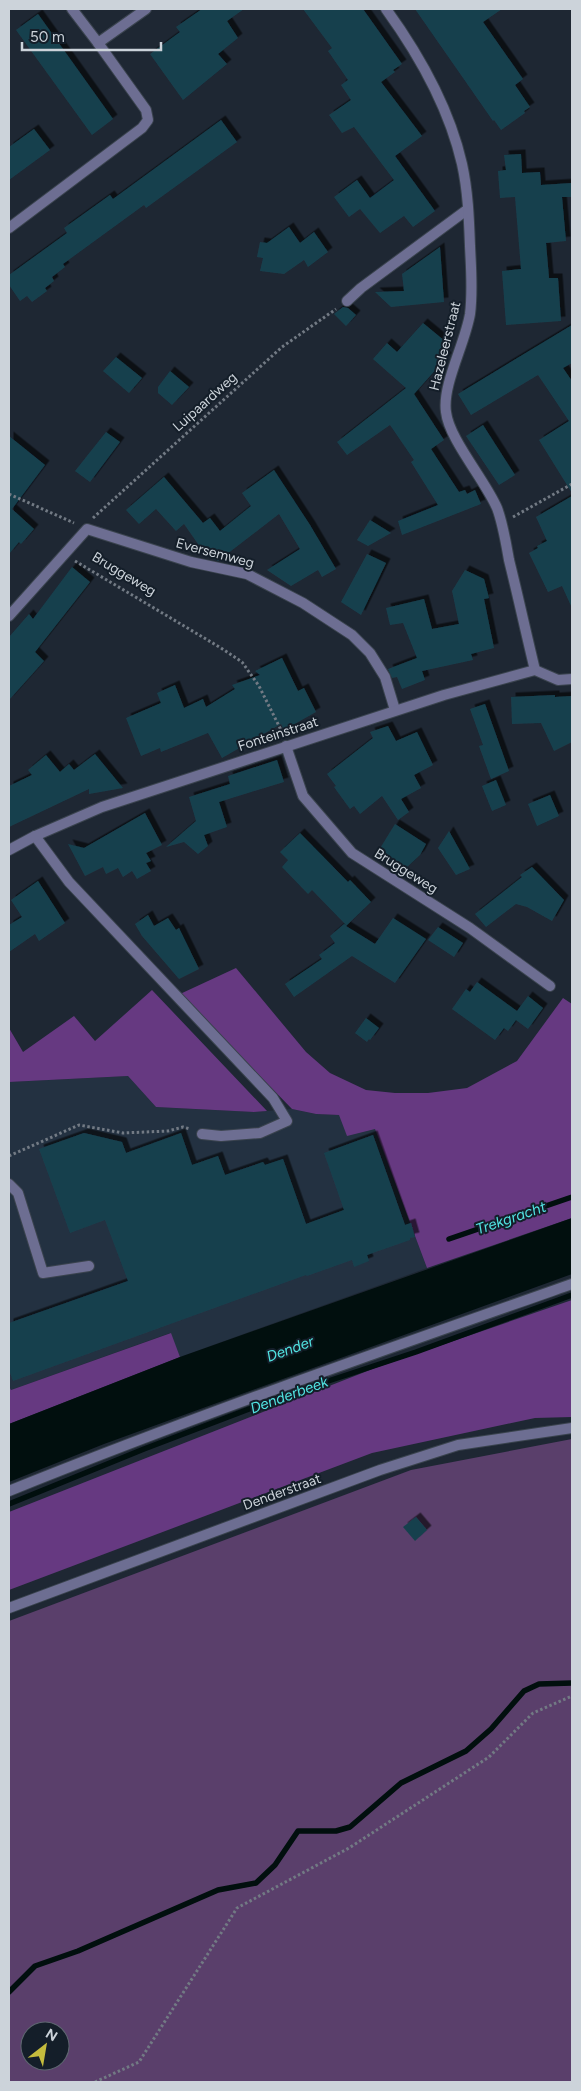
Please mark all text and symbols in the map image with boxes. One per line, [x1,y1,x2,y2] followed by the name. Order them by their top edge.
[22,20,161,52] scale bar
[30,28,65,46] text: 50 m
[426,300,464,392] street label: Hazeleerstraat
[169,369,241,435] street label: Luipaardweg
[174,534,256,572] street label: Eversemweg
[89,548,159,600] street label: Bruggeweg
[236,713,320,755] street label: Fonteinstraat
[371,845,441,897] street label: Bruggeweg
[474,1198,549,1238] water label: Trekgracht
[264,1332,317,1366] water label: Dender
[248,1372,331,1417] water label: Denderbeek
[241,1470,323,1514] street label: Denderstraat
[20,2021,70,2071] north arrow
[42,2025,60,2045] text: N

